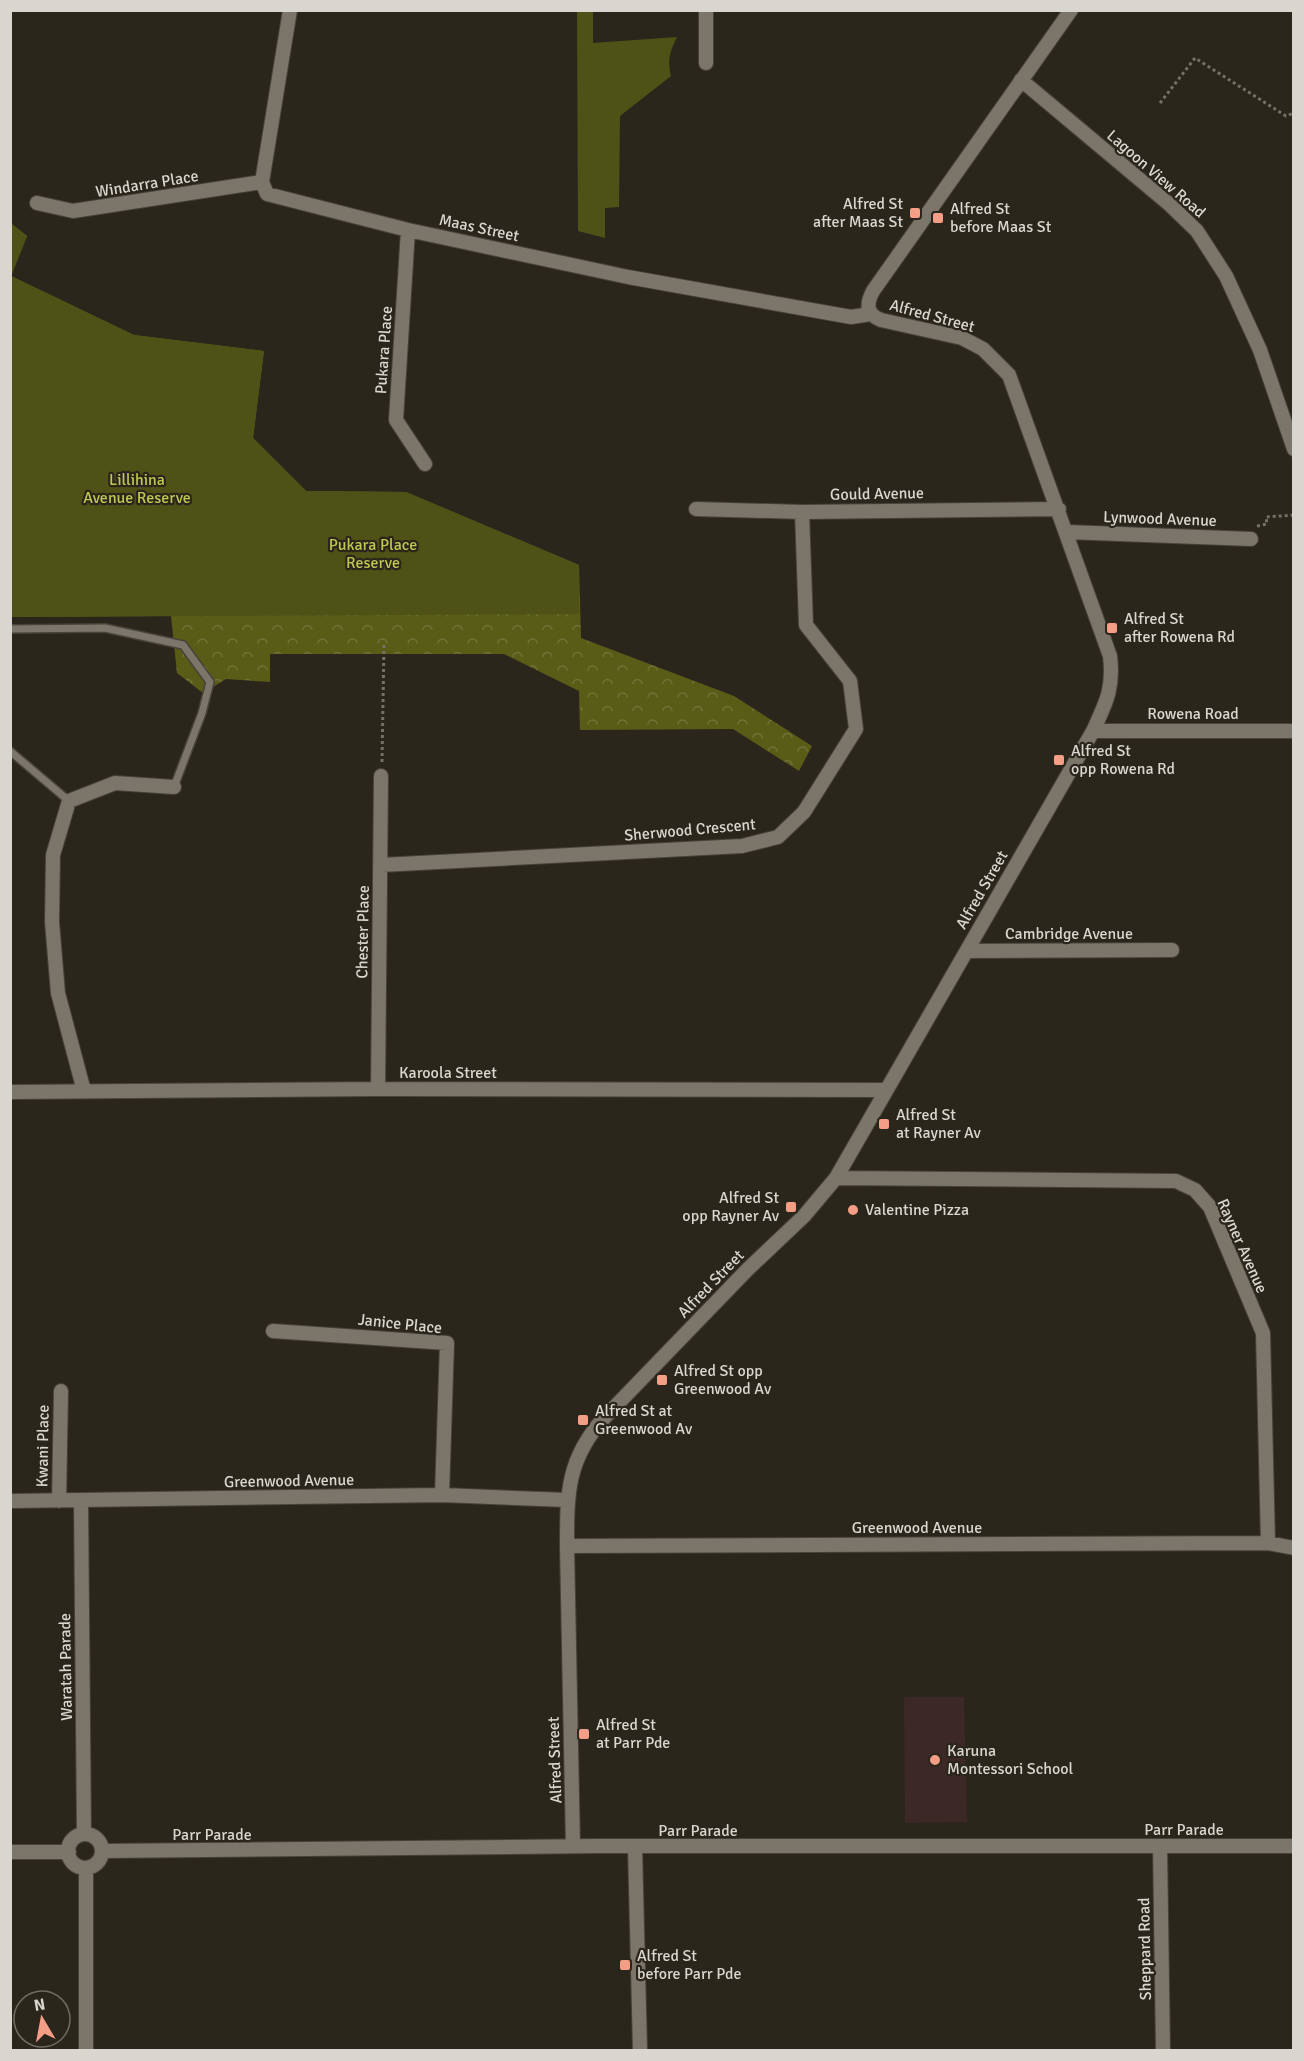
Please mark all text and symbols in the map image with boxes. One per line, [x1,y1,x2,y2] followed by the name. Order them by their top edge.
[1103,126,1209,222] street label: Lagoon View Road
[94,166,200,202] street label: Windarra Place
[813,194,903,232] place label: Alfred St after Maas St
[950,199,1052,237] place label: Alfred St before Maas St
[908,206,922,220] marker: Alfred St after Maas St
[437,210,521,246] street label: Maas Street
[931,211,945,225] marker: Alfred St before Maas St
[887,295,977,337] street label: Alfred Street
[371,305,397,395] street label: Pukara Place
[83,470,191,508] park label: Lillihina Avenue Reserve
[830,483,924,505] street label: Gould Avenue
[1103,507,1217,531] street label: Lynwood Avenue
[329,535,417,573] park label: Pukara Place Reserve
[1124,609,1235,647] place label: Alfred St after Rowena Rd
[1105,621,1119,635] marker: Alfred St after Rowena Rd
[1147,704,1239,724] street label: Rowena Road
[1071,741,1175,779] place label: Alfred St opp Rowena Rd
[1052,753,1066,767] marker: Alfred St opp Rowena Rd
[623,814,757,846] street label: Sherwood Crescent
[952,847,1013,933] street label: Alfred Street
[352,885,374,979] street label: Chester Place
[1005,924,1133,944] street label: Cambridge Avenue
[399,1063,497,1083] street label: Karoola Street
[896,1105,982,1143] place label: Alfred St at Rayner Av
[877,1117,891,1131] marker: Alfred St at Rayner Av
[682,1188,780,1226] place label: Alfred St opp Rayner Av
[1212,1196,1272,1296] street label: Rayner Avenue
[784,1200,798,1214] marker: Alfred St opp Rayner Av
[865,1200,969,1220] place label: Valentine Pizza
[846,1203,860,1217] marker: Valentine Pizza
[674,1245,749,1322] street label: Alfred Street
[357,1310,443,1338] street label: Janice Place
[674,1361,772,1399] place label: Alfred St opp Greenwood Av
[655,1373,669,1387] marker: Alfred St opp Greenwood Av
[595,1401,693,1439] place label: Alfred St at Greenwood Av
[32,1405,54,1487] street label: Kwani Place
[576,1413,590,1427] marker: Alfred St at Greenwood Av
[224,1470,354,1492] street label: Greenwood Avenue
[852,1518,982,1538] street label: Greenwood Avenue
[55,1613,77,1721] street label: Waratah Parade
[596,1715,670,1753] place label: Alfred St at Parr Pde
[543,1716,567,1804] street label: Alfred Street
[577,1727,591,1741] marker: Alfred St at Parr Pde
[947,1741,1074,1779] place label: Karuna Montessori School
[928,1753,942,1767] marker: Karuna Montessori School
[1144,1820,1224,1840] street label: Parr Parade
[658,1821,738,1841] street label: Parr Parade
[172,1825,252,1845] street label: Parr Parade
[1134,1897,1156,2001] street label: Sheppard Road
[637,1946,741,1984] place label: Alfred St before Parr Pde
[618,1958,632,1972] marker: Alfred St before Parr Pde
[12,1989,72,2049] north arrow
[32,1994,47,2016] text: N

